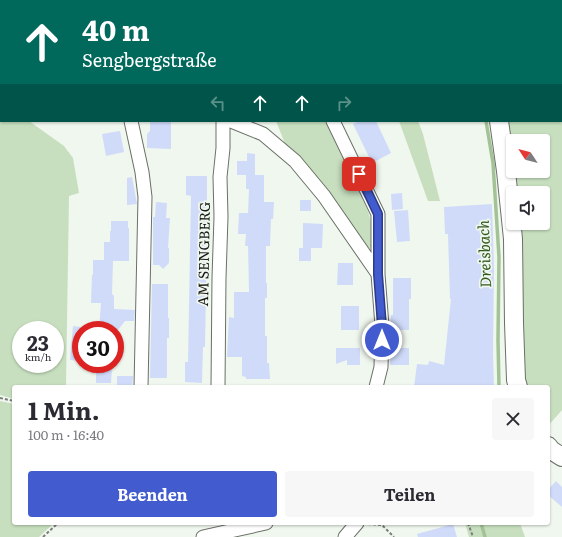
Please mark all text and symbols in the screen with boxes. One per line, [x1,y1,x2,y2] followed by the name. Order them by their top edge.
[82,8,150,50] text: 40 m
[16,16,68,68] icon: ahead
[82,46,217,73] text: Sengbergstraße
[207,92,229,114] icon: left
[249,92,271,114] icon: ahead
[291,92,313,114] icon: ahead
[333,92,355,114] icon: right
[506,134,550,178] north arrow
[506,134,550,230] map controls
[342,157,376,191] pin
[348,163,370,185] icon: arrive
[506,186,550,230] button: sound
[192,201,214,307] street label: AM SENGBERG
[471,220,496,288] water label: Dreisbach
[361,319,403,361] position arrow
[72,321,124,373] speed limit sign: 30
[27,327,49,357] text: 23
[25,349,51,364] text: km/h
[28,392,100,427] text: 1 Min.
[492,398,534,440] button: close
[28,425,104,444] text: 100 m · 16:40
[28,471,277,517] button: Beenden
[285,471,534,517] button: Teilen

